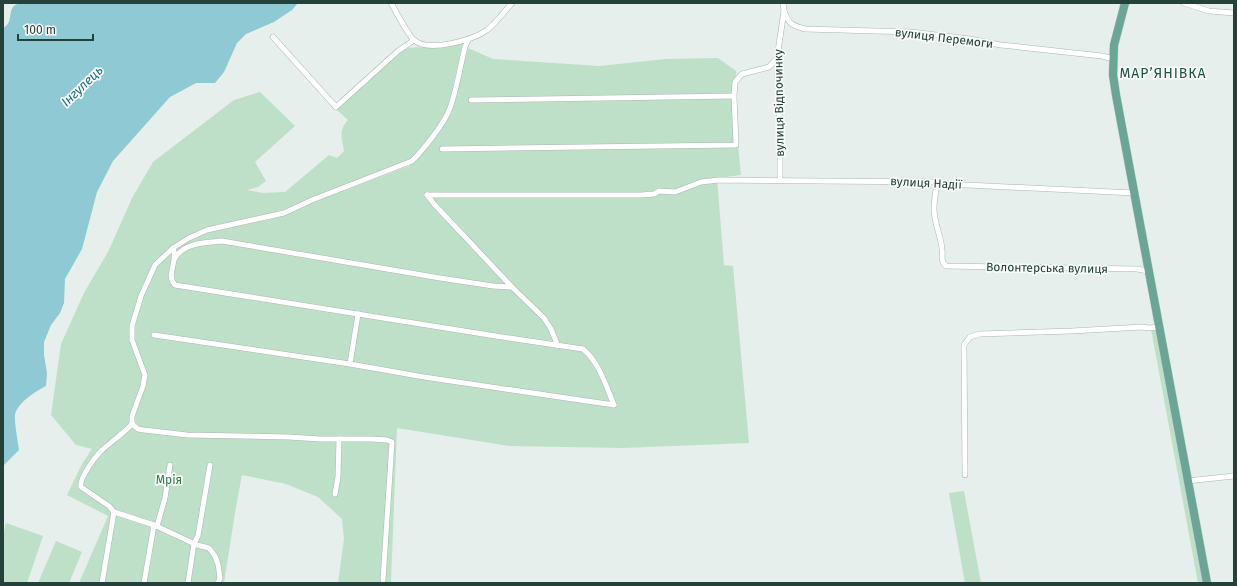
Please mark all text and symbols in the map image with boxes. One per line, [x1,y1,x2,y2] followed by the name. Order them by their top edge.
[18,16,93,42] scale bar
[24,23,56,37] text: 100 m
[894,25,994,51] street label: вулиця Перемоги
[771,49,787,157] street label: вулиця Відпочинку
[58,62,106,109] water label: Інгулець
[1119,65,1207,82] district label: МАР’ЯНІВКА
[890,174,963,192] street label: вулиця Надії
[986,260,1108,276] street label: Волонтерська вулиця
[156,473,182,487] park label: Мрія

